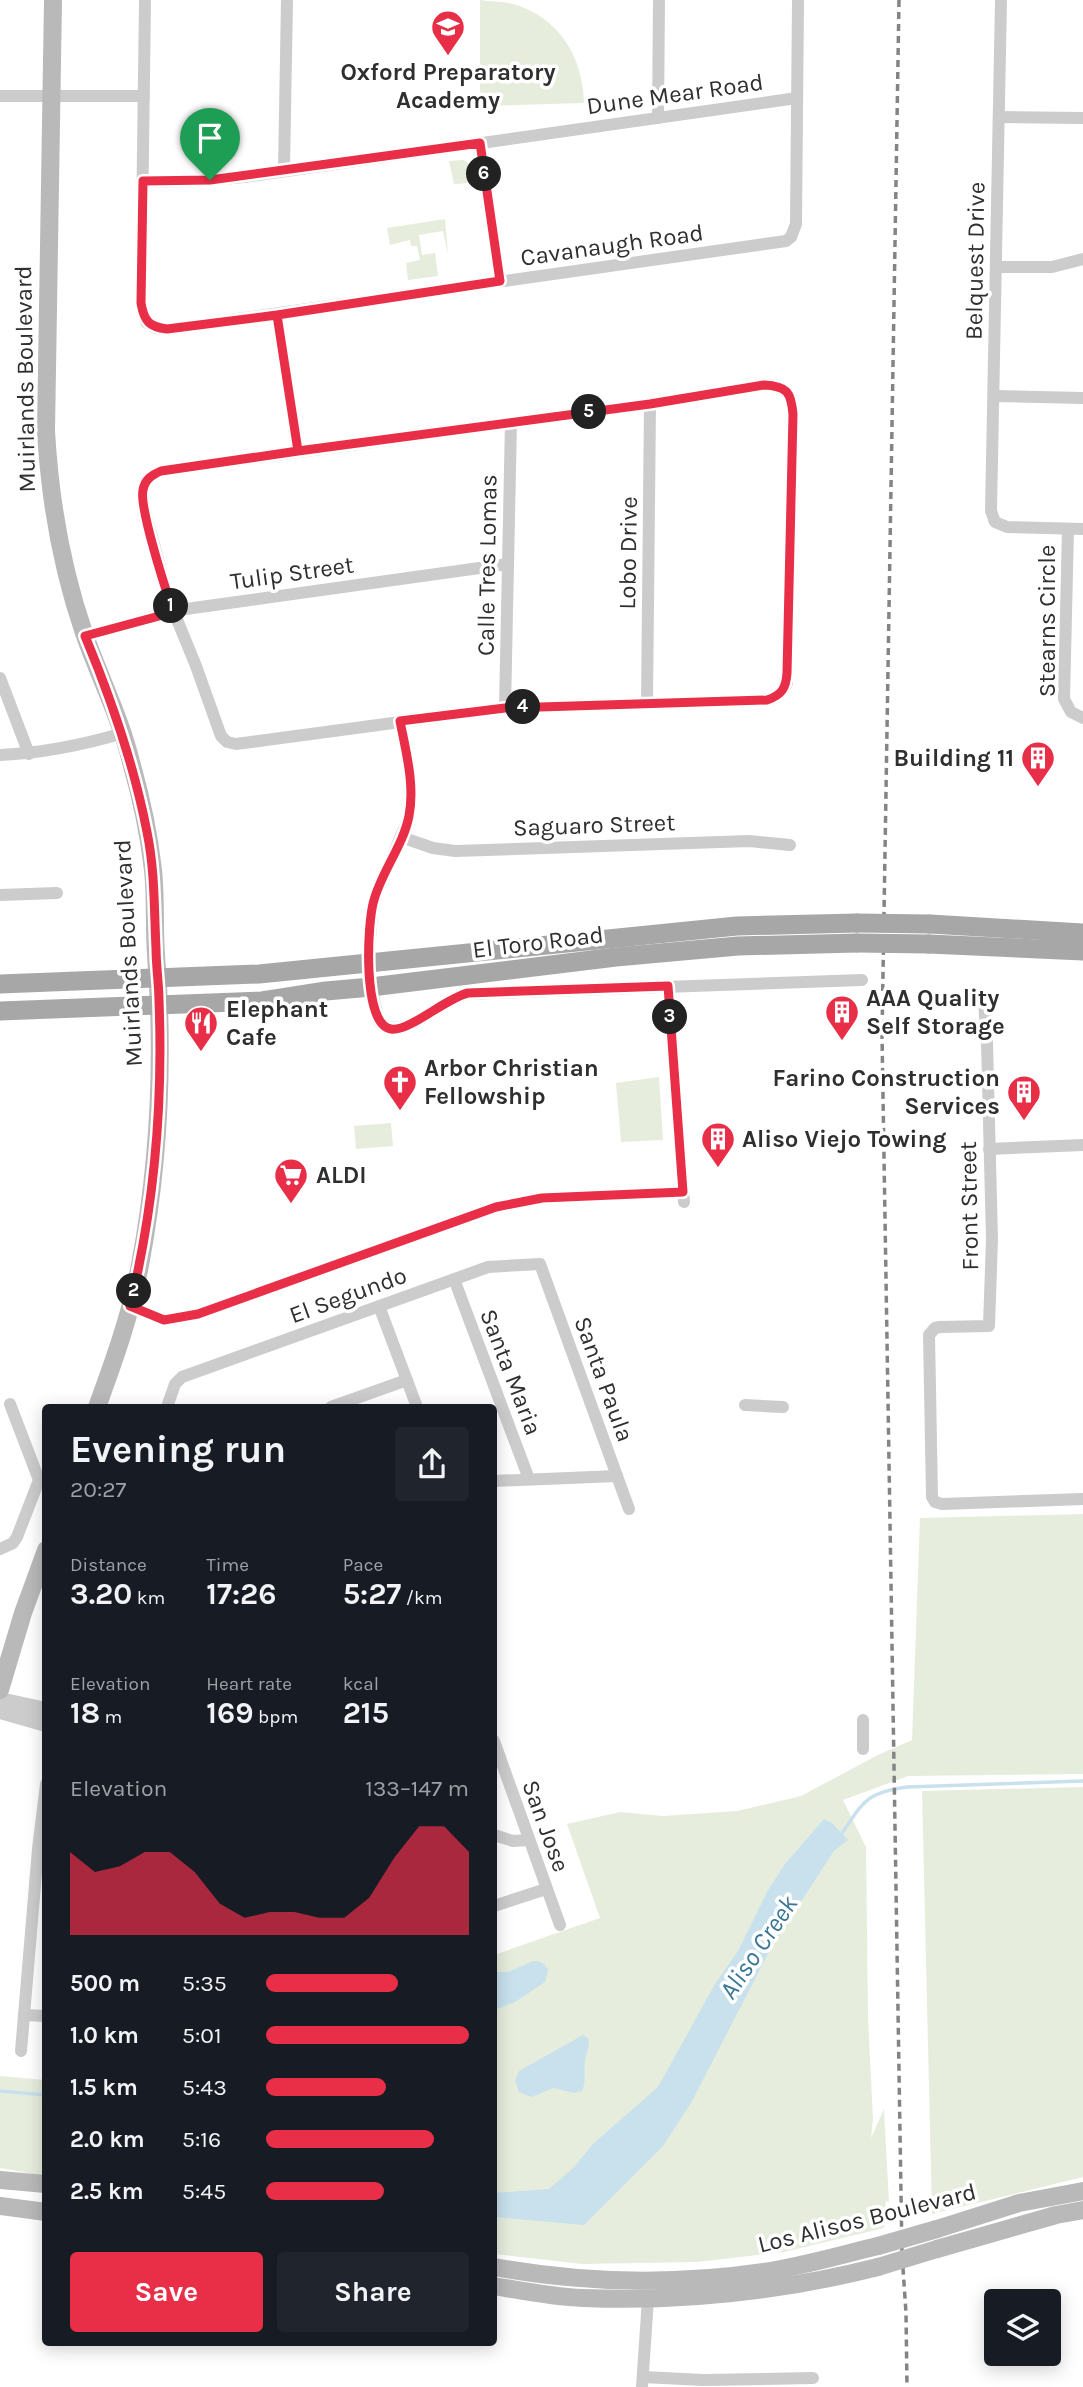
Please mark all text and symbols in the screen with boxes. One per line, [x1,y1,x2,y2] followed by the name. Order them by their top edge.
[429,8,467,57] school or university icon: Oxford Preparatory Academy
[340,58,556,114] place label: Oxford Preparatory Academy
[585,68,765,120] street label: Dune Mear Road
[180,108,240,180] pin
[191,119,229,157] icon: arrive
[466,156,502,192] pin: 6
[478,162,489,184] text: 6
[960,182,990,340] street label: Belquest Drive
[519,218,705,272] street label: Cavanaugh Road
[9,265,41,493] street label: Muirlands Boulevard
[572,394,606,430] pin: 5
[583,400,594,422] text: 5
[471,474,503,656] street label: Calle Tres Lomas
[613,496,643,610] street label: Lobo Drive
[1033,545,1061,697] street label: Stearns Circle
[228,550,356,596] street label: Tulip Street
[154,588,188,624] pin: 1
[167,594,174,616] text: 1
[505,690,540,724] pin: 4
[517,695,528,717] text: 4
[1019,739,1057,788] building icon: Building 11
[894,744,1014,772] place label: Building 11
[512,808,676,842] street label: Saguaro Street
[108,839,148,1067] street label: Muirlands Boulevard
[471,920,605,964] street label: El Toro Road
[866,984,1005,1040] place label: AAA Quality Self Storage
[823,993,861,1042] building icon: AAA Quality Self Storage
[226,995,328,1051] place label: Elephant Cafe
[652,1000,688,1034] pin: 3
[182,1004,220,1053] restaurant icon: Elephant Cafe
[664,1005,675,1027] text: 3
[424,1054,599,1110] place label: Arbor Christian Fellowship
[381,1063,419,1112] church icon: Arbor Christian Fellowship
[773,1064,1000,1120] place label: Farino Construction Services
[1005,1073,1043,1122] building icon: Farino Construction Services
[699,1120,737,1169] building icon: Aliso Viejo Towing
[742,1125,946,1153] place label: Aliso Viejo Towing
[954,1141,984,1271] street label: Front Street
[272,1156,310,1205] supermarket icon: ALDI
[316,1161,367,1189] place label: ALDI
[286,1261,410,1329] street label: El Segundo
[116,1274,152,1308] pin: 2
[128,1279,139,1301] text: 2
[474,1305,548,1439] street label: Santa Maria
[568,1313,640,1445] street label: Santa Paula
[70,1427,286,1472] text: Evening run
[395,1427,469,1501] button: share
[70,1476,126,1503] text: 20:27
[70,1554,147,1576] text: Distance
[206,1554,249,1576] text: Time
[343,1554,383,1576] text: Pace
[70,1576,132,1612] text: 3.20
[206,1576,276,1612] text: 17:26
[343,1576,401,1612] text: 5:27
[132,1587,165,1609] text: km
[401,1587,442,1609] text: /km
[70,1673,150,1695] text: Elevation
[206,1673,292,1695] text: Heart rate
[343,1673,379,1695] text: kcal
[70,1695,100,1731] text: 18
[206,1695,254,1731] text: 169
[343,1695,389,1731] text: 215
[100,1706,122,1728] text: m
[254,1706,298,1728] text: bpm
[70,1775,167,1802] text: Elevation
[365,1775,469,1802] text: 133–147 m
[516,1776,576,1876] street label: San Jose
[713,1889,805,2005] water label: Aliso Creek
[70,1970,140,1997] text: 500 m
[182,1970,227,1997] text: 5:35
[70,2022,139,2049] text: 1.0 km
[182,2022,222,2049] text: 5:01
[70,2074,138,2101] text: 1.5 km
[182,2074,227,2101] text: 5:43
[70,2126,145,2153] text: 2.0 km
[182,2126,221,2153] text: 5:16
[755,2177,979,2259] street label: Los Alisos Boulevard
[70,2178,144,2205] text: 2.5 km
[182,2178,226,2205] text: 5:45
[70,2252,263,2332] button: Save
[277,2252,469,2332] button: Share
[984,2289,1061,2366] map controls
[984,2289,1061,2366] button: layers

